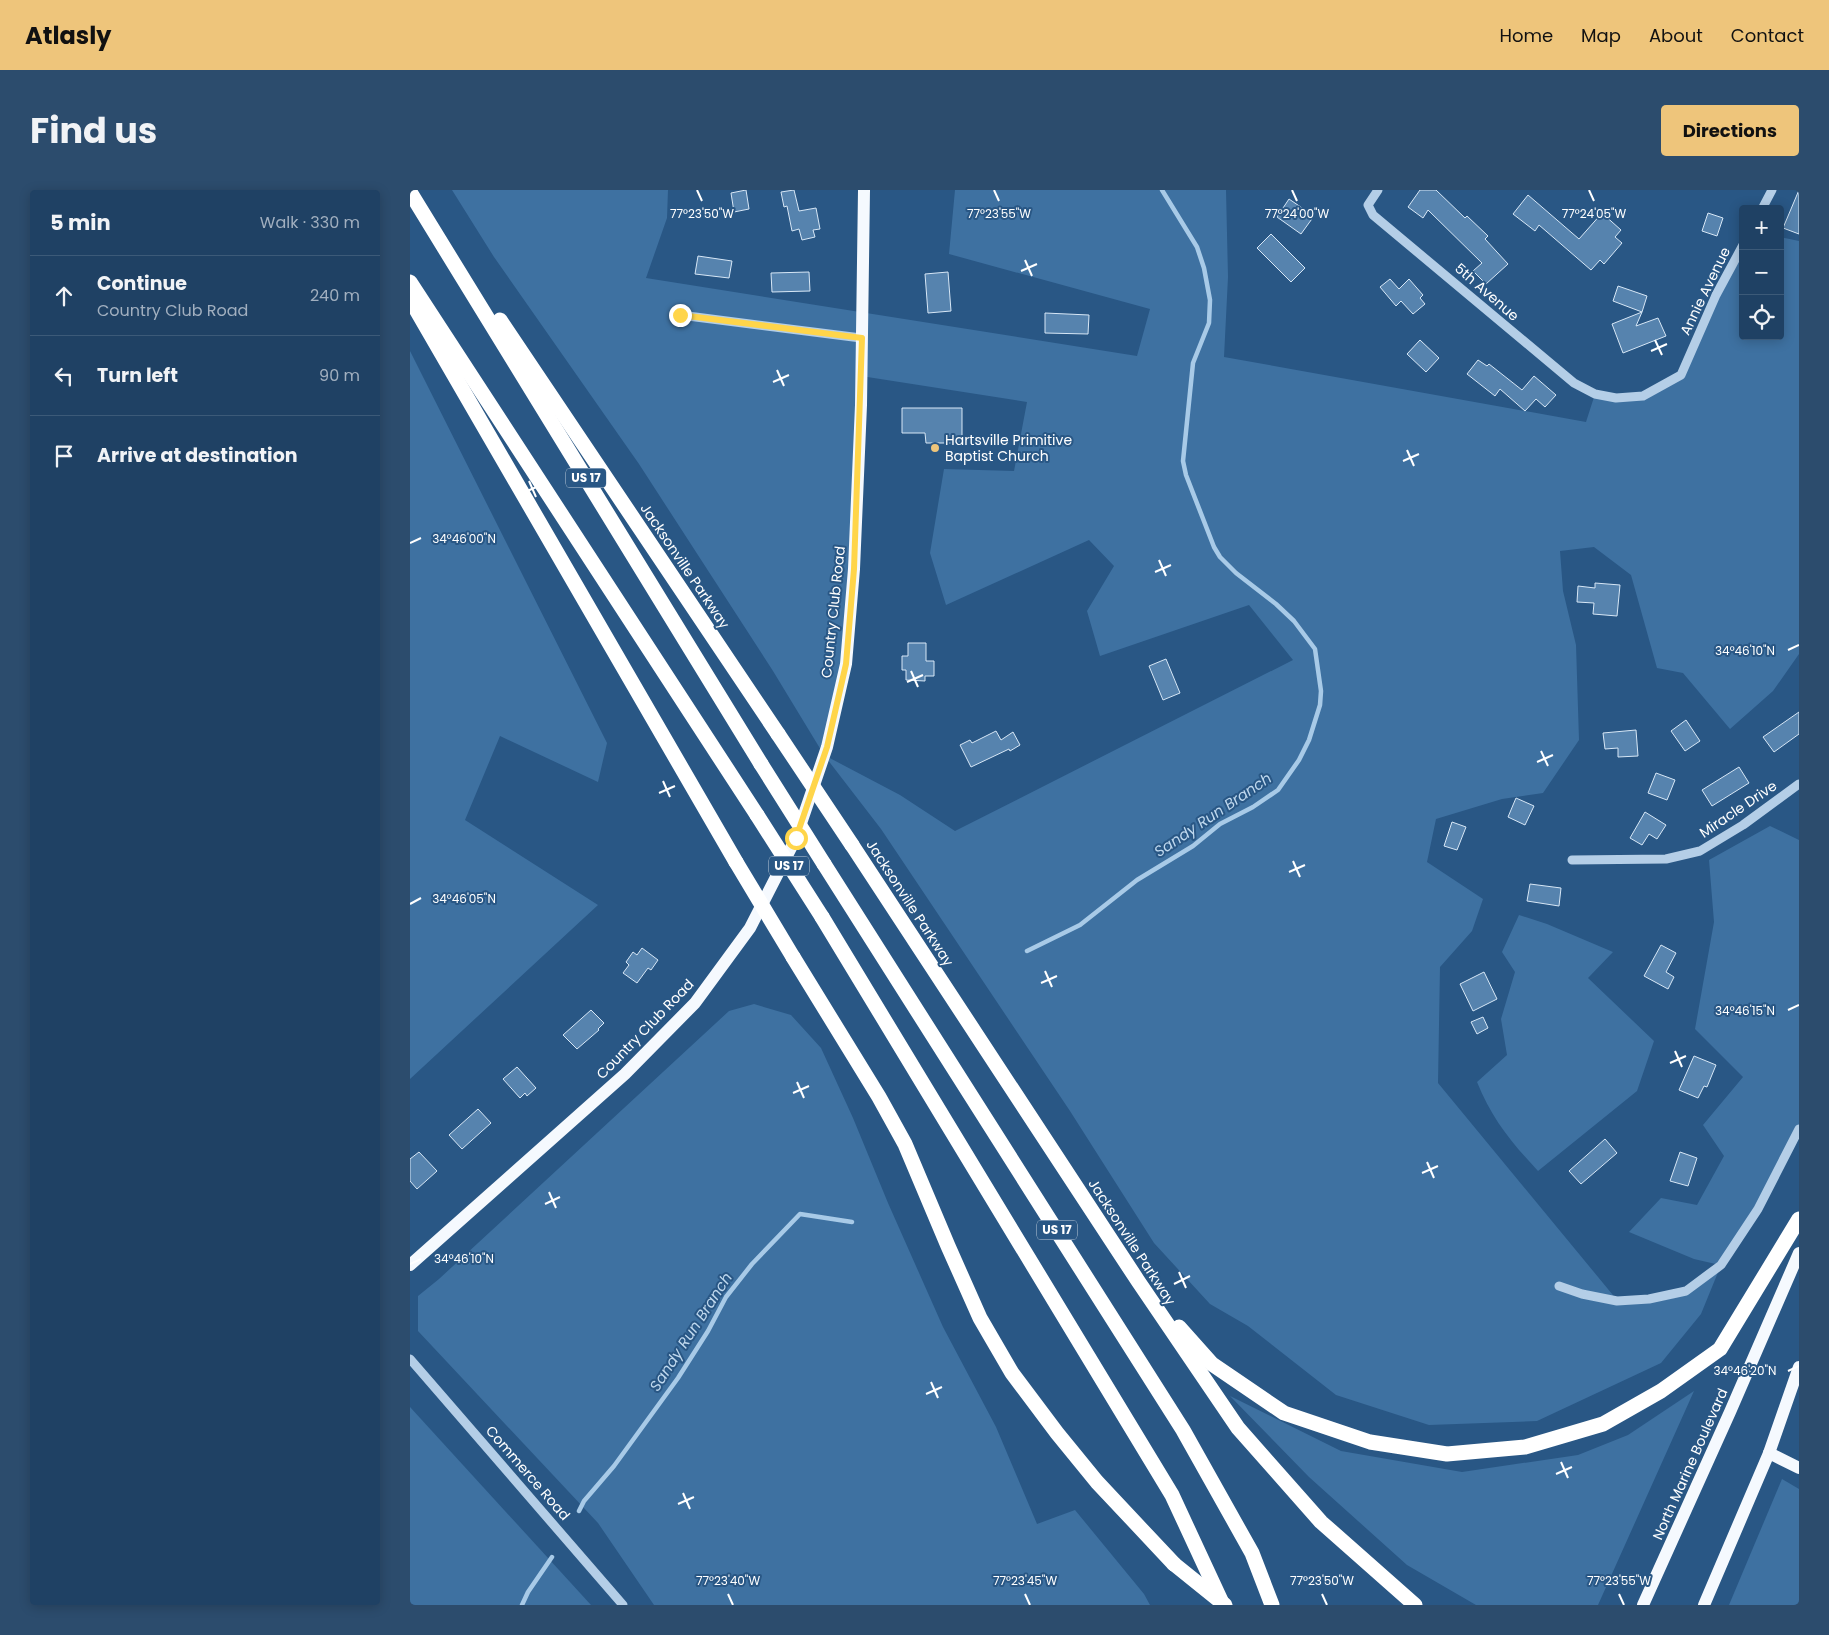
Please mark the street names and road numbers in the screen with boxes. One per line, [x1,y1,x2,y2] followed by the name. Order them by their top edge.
[1675,243,1735,338] street label: Annie Avenue
[1451,258,1524,326] street label: 5th Avenue
[566,468,606,488] road number: US 17
[636,499,735,633] street label: Jacksonville Parkway
[816,545,850,679] street label: Country Club Road
[1695,775,1781,842] street label: Miracle Drive
[862,836,959,970] street label: Jacksonville Parkway
[769,856,809,876] road number: US 17
[592,974,698,1084] street label: Country Club Road
[1084,1175,1181,1309] street label: Jacksonville Parkway
[1037,1220,1077,1240] road number: US 17
[1648,1385,1732,1543] street label: North Marine Boulevard
[481,1421,575,1525] street label: Commerce Road

